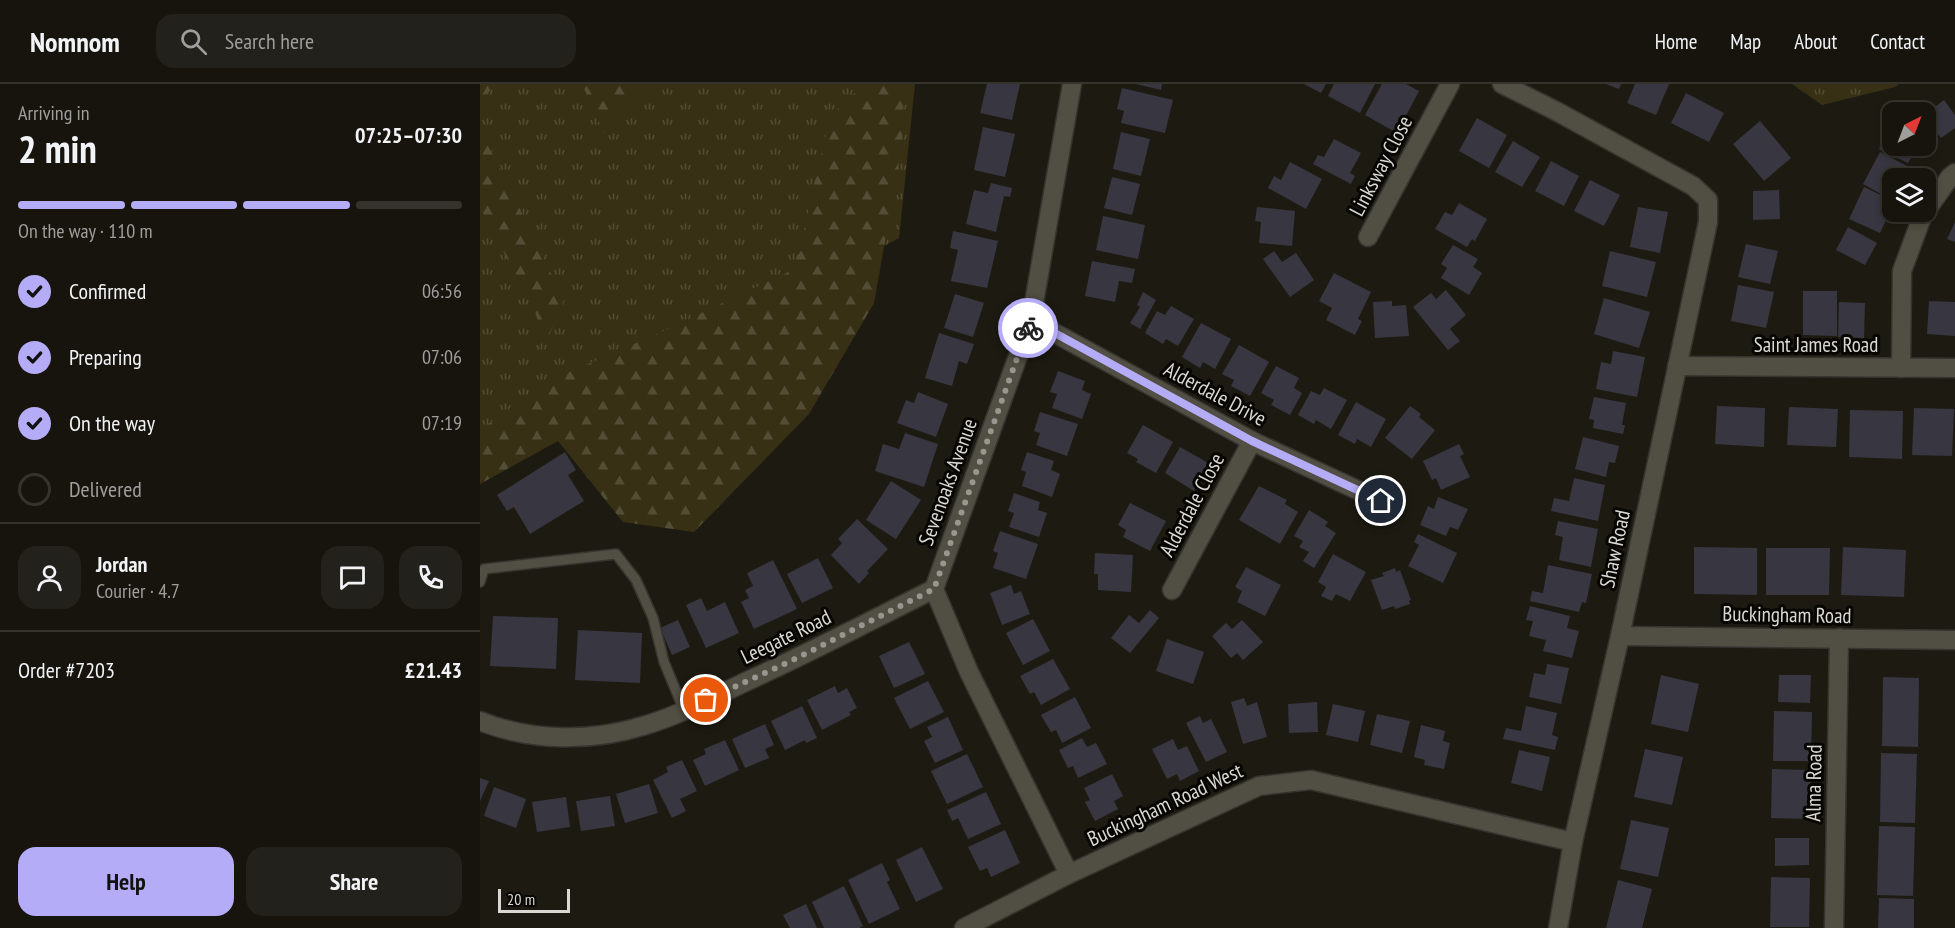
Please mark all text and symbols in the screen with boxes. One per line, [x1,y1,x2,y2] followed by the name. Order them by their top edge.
[156,14,576,68] search box
[30,23,120,60] text: Nomnom
[177,25,210,58] icon: search
[225,27,314,55] text: Search here
[1655,28,1697,55] text: Home
[1730,28,1761,55] text: Map
[1794,28,1837,55] text: About
[1870,28,1925,55] text: Contact
[18,100,90,126] text: Arriving in
[1882,102,1936,156] north arrow
[1882,102,1936,222] map controls
[1343,111,1418,220] street label: Linksway Close
[355,121,462,149] text: 07:25–07:30
[18,123,97,174] text: 2 min
[1882,168,1936,222] button: layers
[18,218,153,244] text: On the way · 110 m
[18,275,51,308] icon: check
[69,277,146,305] text: Confirmed
[422,278,462,304] text: 06:56
[998,298,1058,358] courier
[1012,312,1045,345] icon: bike
[1754,331,1878,358] street label: Saint James Road
[18,341,51,374] icon: check
[69,343,142,371] text: Preparing
[422,344,462,370] text: 07:06
[1159,355,1271,432] street label: Alderdale Drive
[18,407,51,440] icon: check
[69,409,155,437] text: On the way
[422,410,462,436] text: 07:19
[912,415,983,549] street label: Sevenoaks Avenue
[1153,448,1230,561] street label: Alderdale Close
[69,475,142,503] text: Delivered
[1355,475,1406,526] pin
[1364,484,1397,517] icon: home
[1593,507,1636,590] street label: Shaw Road
[18,546,81,609] button: person
[321,546,384,609] button: chat
[399,546,462,609] button: phone
[96,550,147,578] text: Jordan
[96,578,180,604] text: Courier · 4.7
[1722,600,1852,629] street label: Buckingham Road
[736,603,835,670] street label: Leegate Road
[18,656,115,684] text: Order #7203
[405,656,462,684] text: £21.43
[680,674,731,725] pin
[689,683,722,716] icon: bag
[1799,744,1828,822] street label: Alma Road
[1083,757,1247,852] street label: Buckingham Road West
[18,847,234,916] button: Help
[246,847,462,916] button: Share
[498,886,570,914] scale bar
[507,889,535,909] text: 20 m

